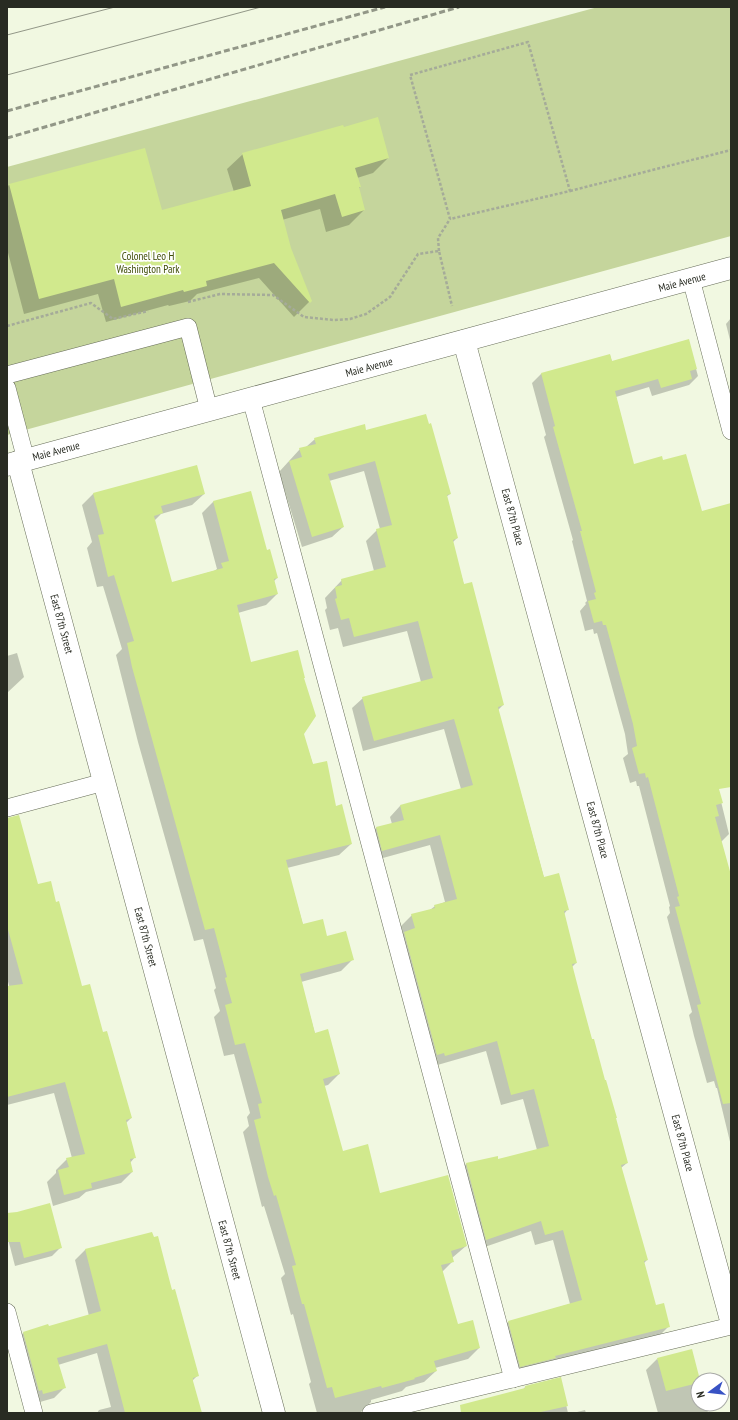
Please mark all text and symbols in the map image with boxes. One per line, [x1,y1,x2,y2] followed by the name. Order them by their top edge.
[116,249,180,276] park label: Colonel Leo H Washington Park
[657,269,708,295] street label: Maie Avenue
[344,354,395,380] street label: Maie Avenue
[31,438,82,464] street label: Maie Avenue
[499,487,527,547] street label: East 87th Place
[47,593,77,655] street label: East 87th Street
[584,800,612,860] street label: East 87th Place
[131,906,161,968] street label: East 87th Street
[669,1113,697,1173] street label: East 87th Place
[215,1219,245,1281] street label: East 87th Street
[690,1372,730,1412] north arrow
[693,1390,708,1399] text: N

